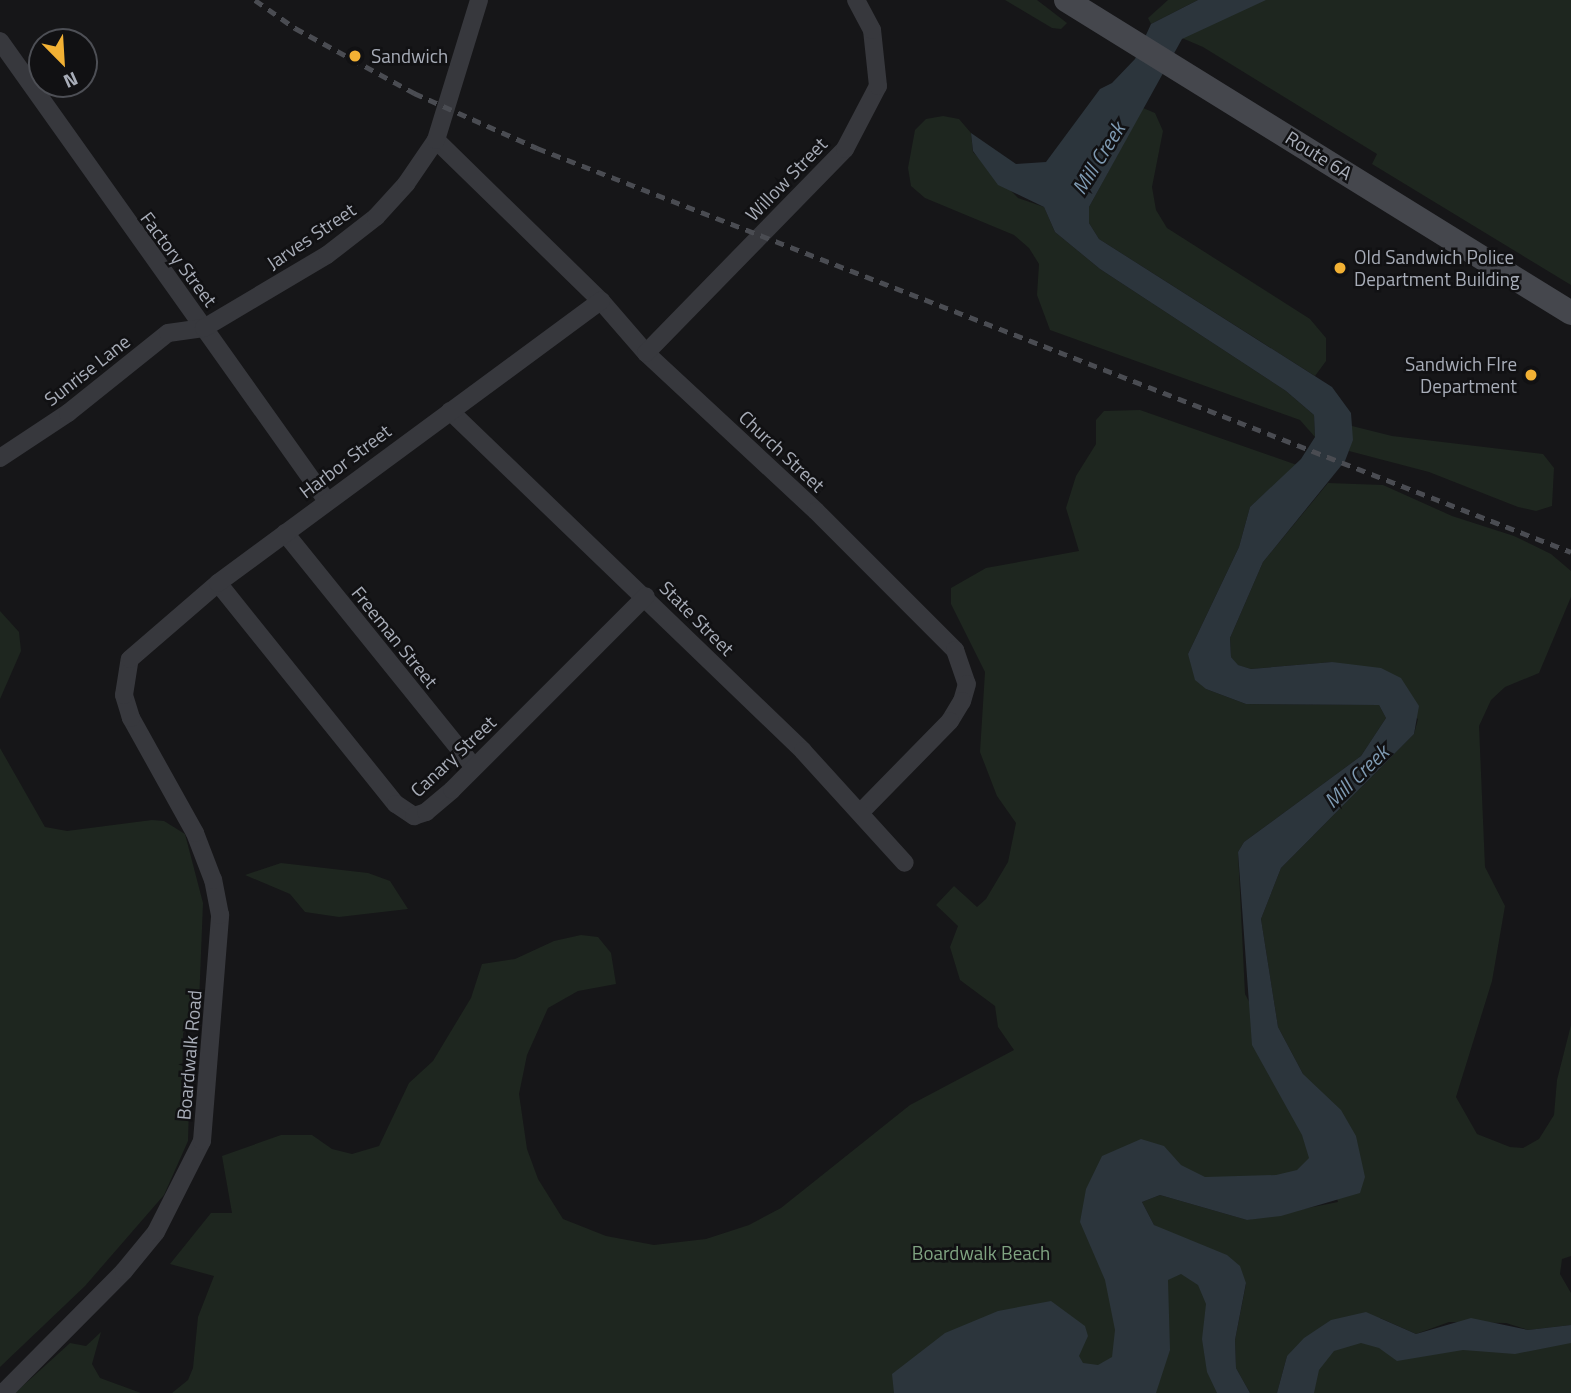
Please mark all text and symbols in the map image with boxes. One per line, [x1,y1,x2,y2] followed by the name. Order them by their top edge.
[28,28,98,98] north arrow
[371,45,448,67] place label: Sandwich
[345,46,365,66] marker: Sandwich
[59,65,83,97] text: N
[1066,117,1130,199] water label: Mill Creek
[1282,126,1356,184] street label: Route 6A
[741,132,831,226] street label: Willow Street
[262,198,360,274] street label: Jarves Street
[136,207,222,311] street label: Factory Street
[1354,246,1520,290] place label: Old Sandwich Police Department Building
[1332,260,1348,276] marker: Old Sandwich Police Department Building
[40,330,134,410] street label: Sunrise Lane
[1405,353,1517,397] place label: Sandwich FIre Department
[1523,367,1539,383] marker: Sandwich FIre Department
[734,406,830,496] street label: Church Street
[295,419,395,503] street label: Harbor Street
[655,576,739,660] street label: State Street
[347,582,443,692] street label: Freeman Street
[406,711,500,801] street label: Canary Street
[1318,739,1394,813] water label: Mill Creek
[172,989,206,1121] street label: Boardwalk Road
[912,1242,1050,1264] park label: Boardwalk Beach

